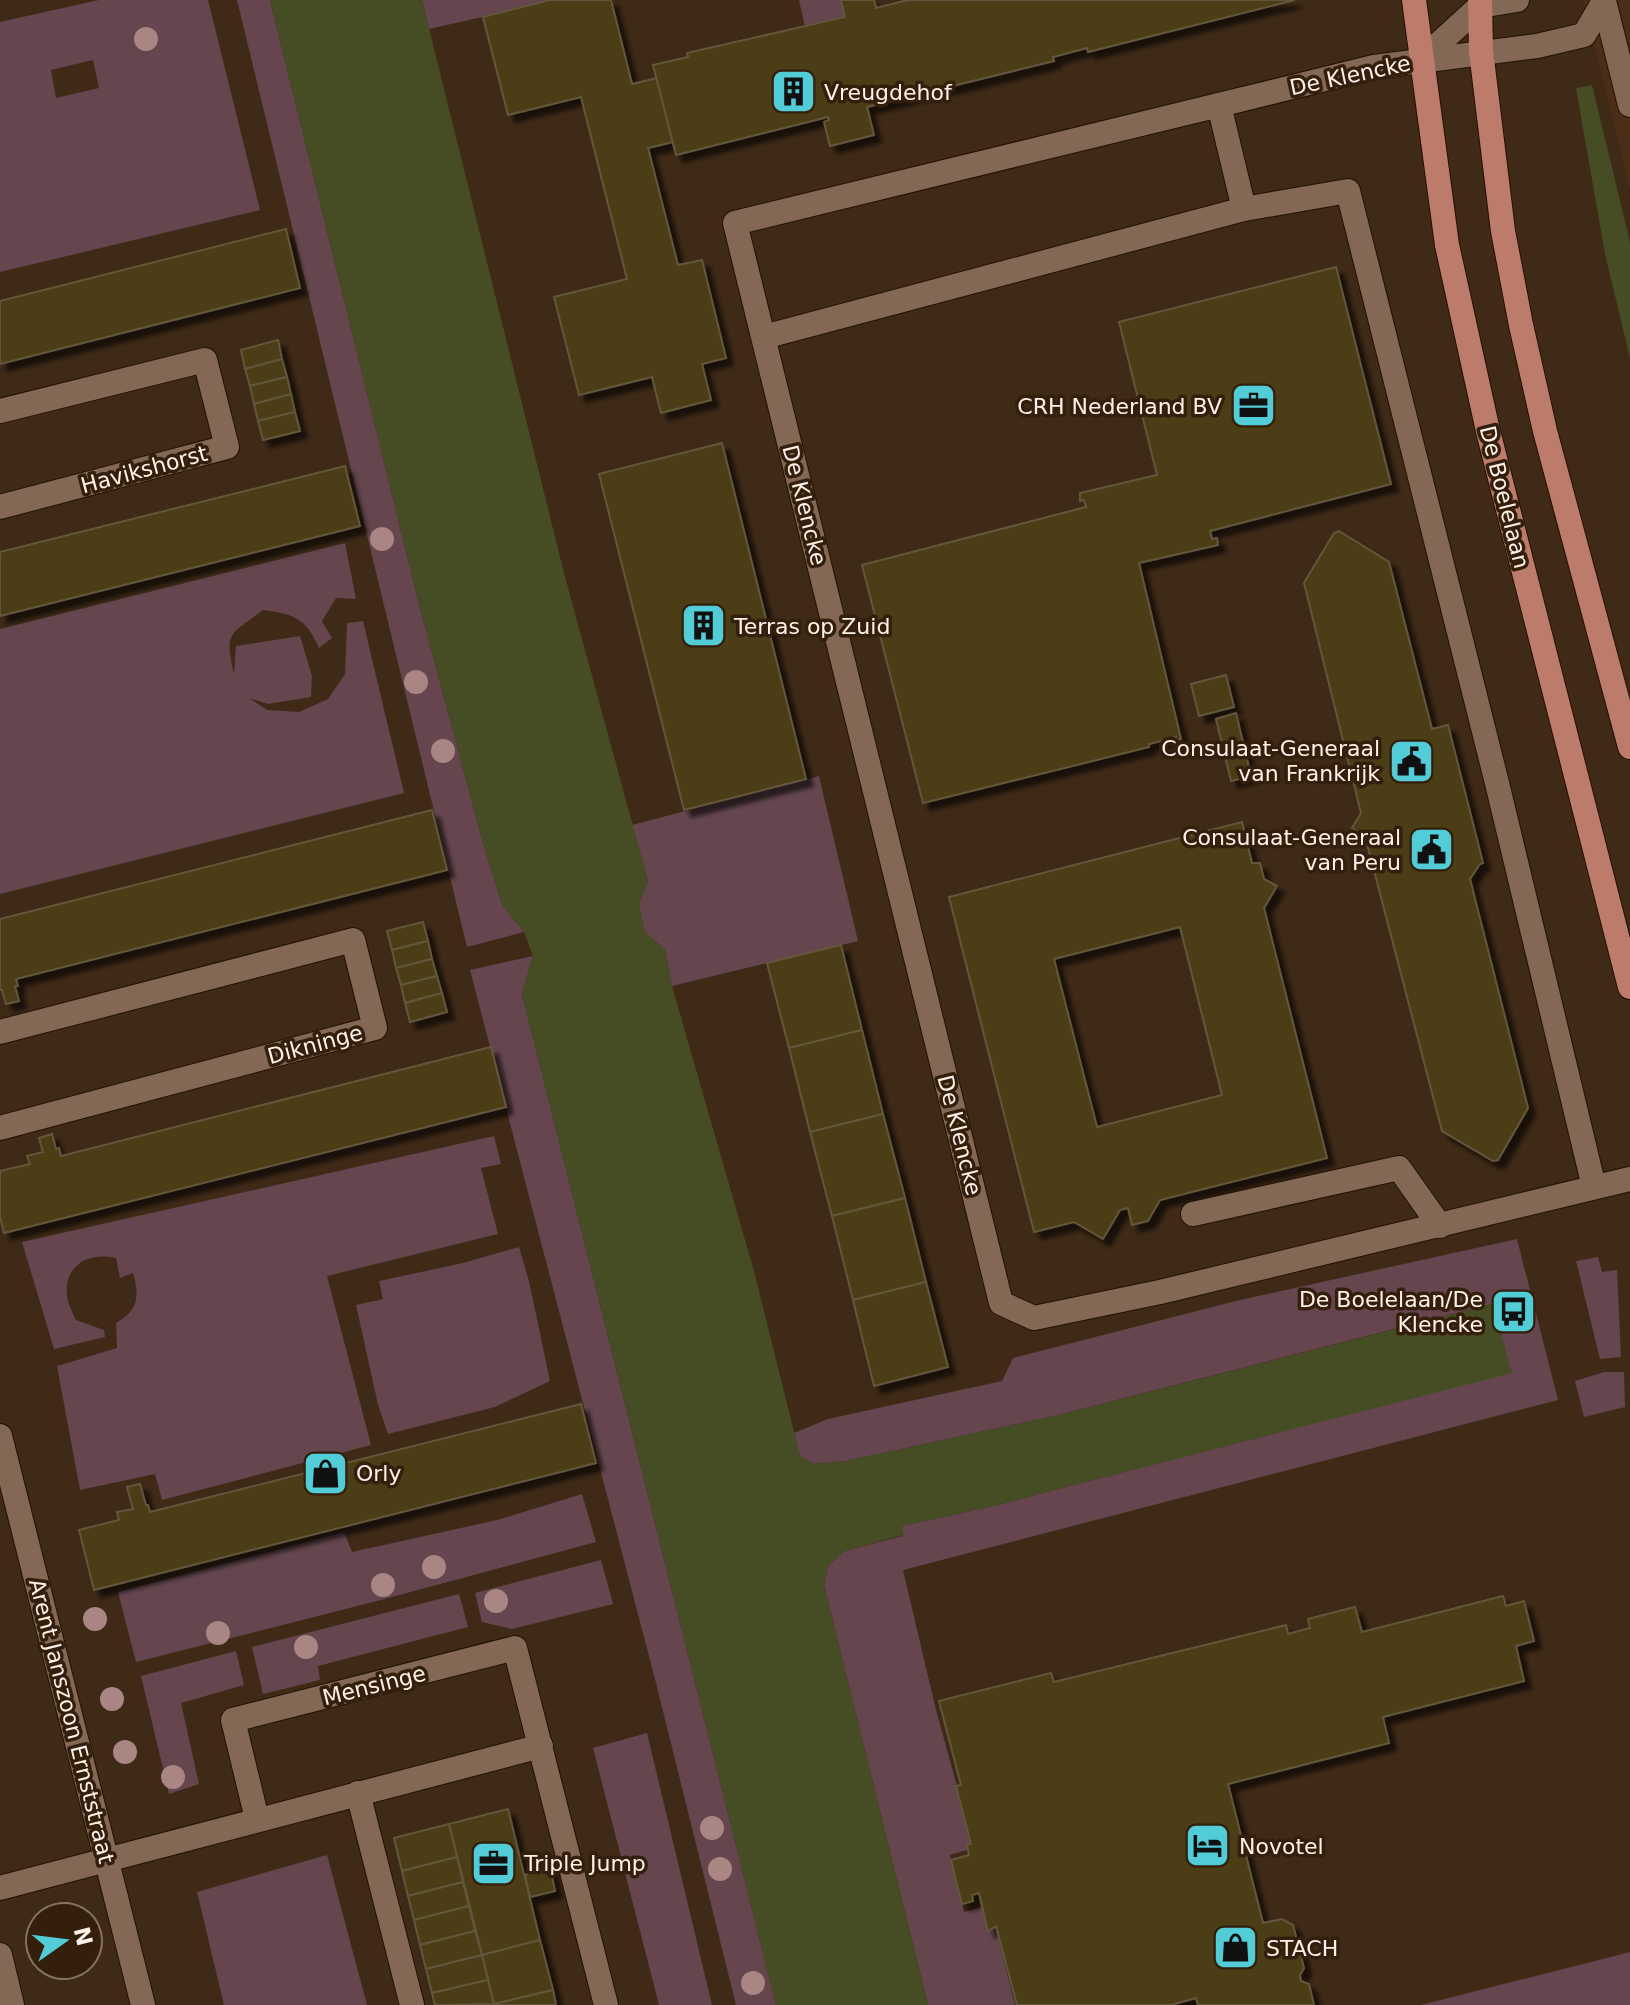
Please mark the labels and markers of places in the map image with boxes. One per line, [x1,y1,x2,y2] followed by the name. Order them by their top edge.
[769,68,817,116] building icon: Vreugdehof
[824,80,953,105] place label: Vreugdehof
[1229,382,1277,430] office icon: CRH Nederland BV
[1017,394,1222,419] place label: CRH Nederland BV
[679,602,727,650] building icon: Terras op Zuid
[733,614,890,639] place label: Terras op Zuid
[1161,736,1380,786] place label: Consulaat-Generaal van Frankrijk
[1387,737,1435,785] public building icon: Consulaat-Generaal van Frankrijk
[1182,825,1401,875] place label: Consulaat-Generaal van Peru
[1408,826,1456,874] public building icon: Consulaat-Generaal van Peru
[1299,1287,1483,1337] place label: De Boelelaan/De Klencke
[1490,1288,1538,1336] bus stop icon: De Boelelaan/De Klencke
[301,1449,349,1497] shop icon: Orly
[356,1461,402,1486] place label: Orly
[1184,1822,1232,1870] hotel icon: Novotel
[1239,1834,1324,1859] place label: Novotel
[469,1839,517,1887] office icon: Triple Jump
[523,1851,646,1876] place label: Triple Jump
[1211,1924,1259,1972] shop icon: STACH
[1266,1936,1338,1961] place label: STACH

